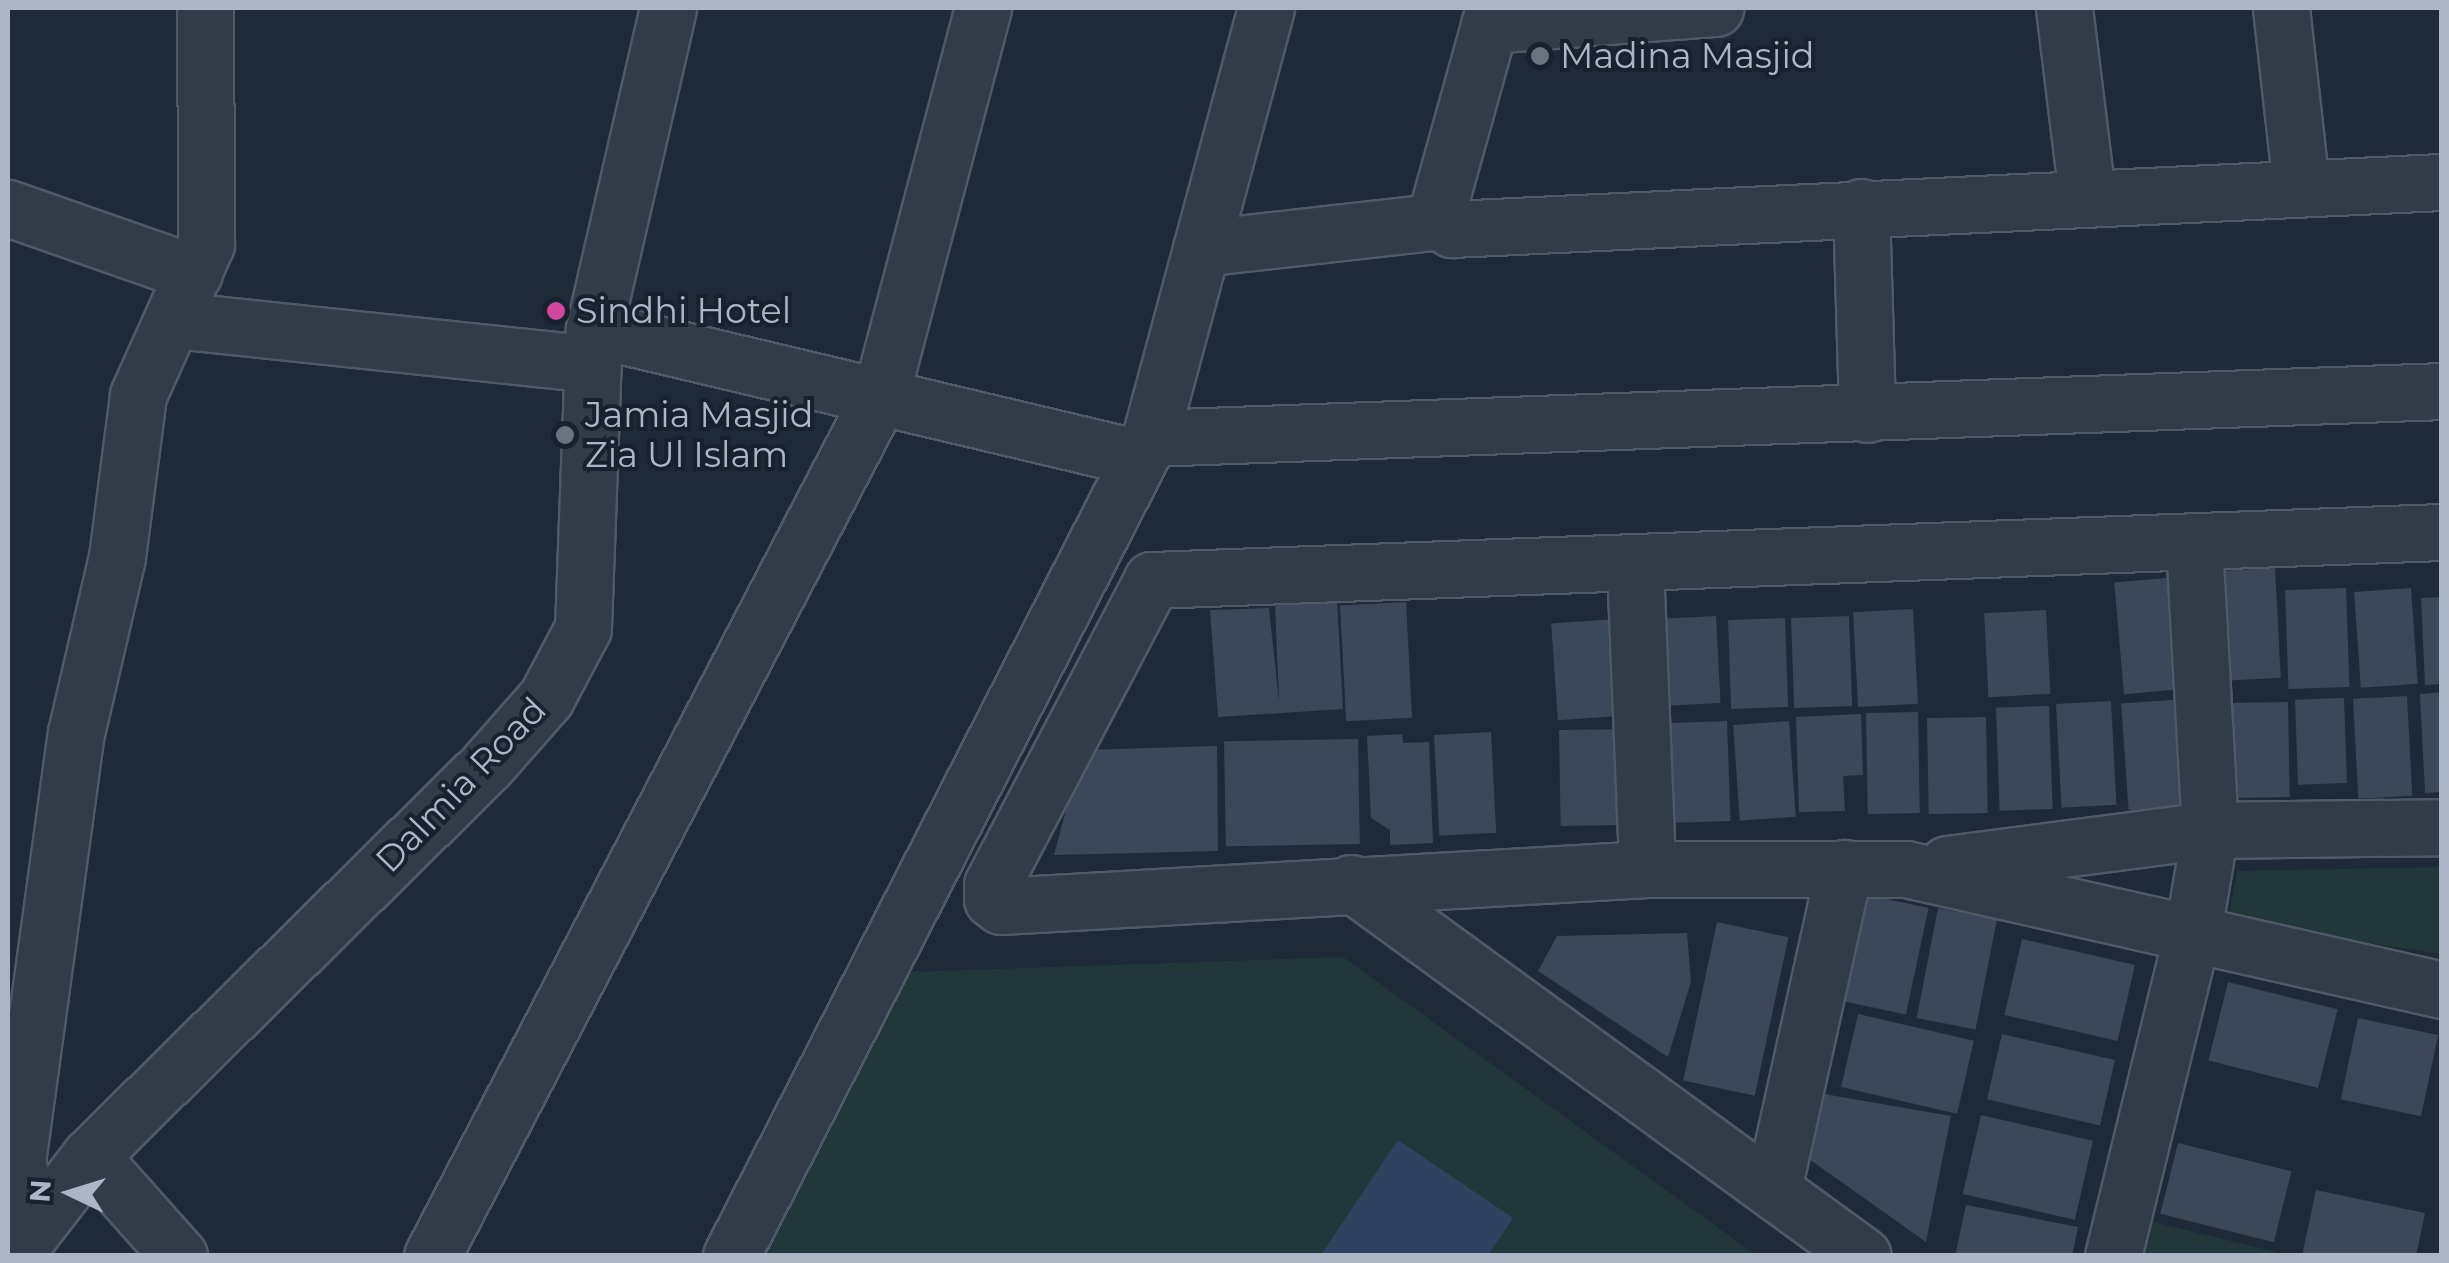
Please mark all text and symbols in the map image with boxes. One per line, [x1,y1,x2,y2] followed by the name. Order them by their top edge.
[1560,35,1815,77] place label: Madina Masjid
[1529,45,1551,67] marker: Madina Masjid
[576,290,791,332] place label: Sindhi Hotel
[545,300,567,322] marker: Sindhi Hotel
[585,394,813,476] place label: Jamia Masjid Zia Ul Islam
[554,424,576,446] marker: Jamia Masjid Zia Ul Islam
[367,689,555,881] street label: Dalmia Road
[20,1143,120,1243] north arrow
[22,1178,58,1203] text: N

